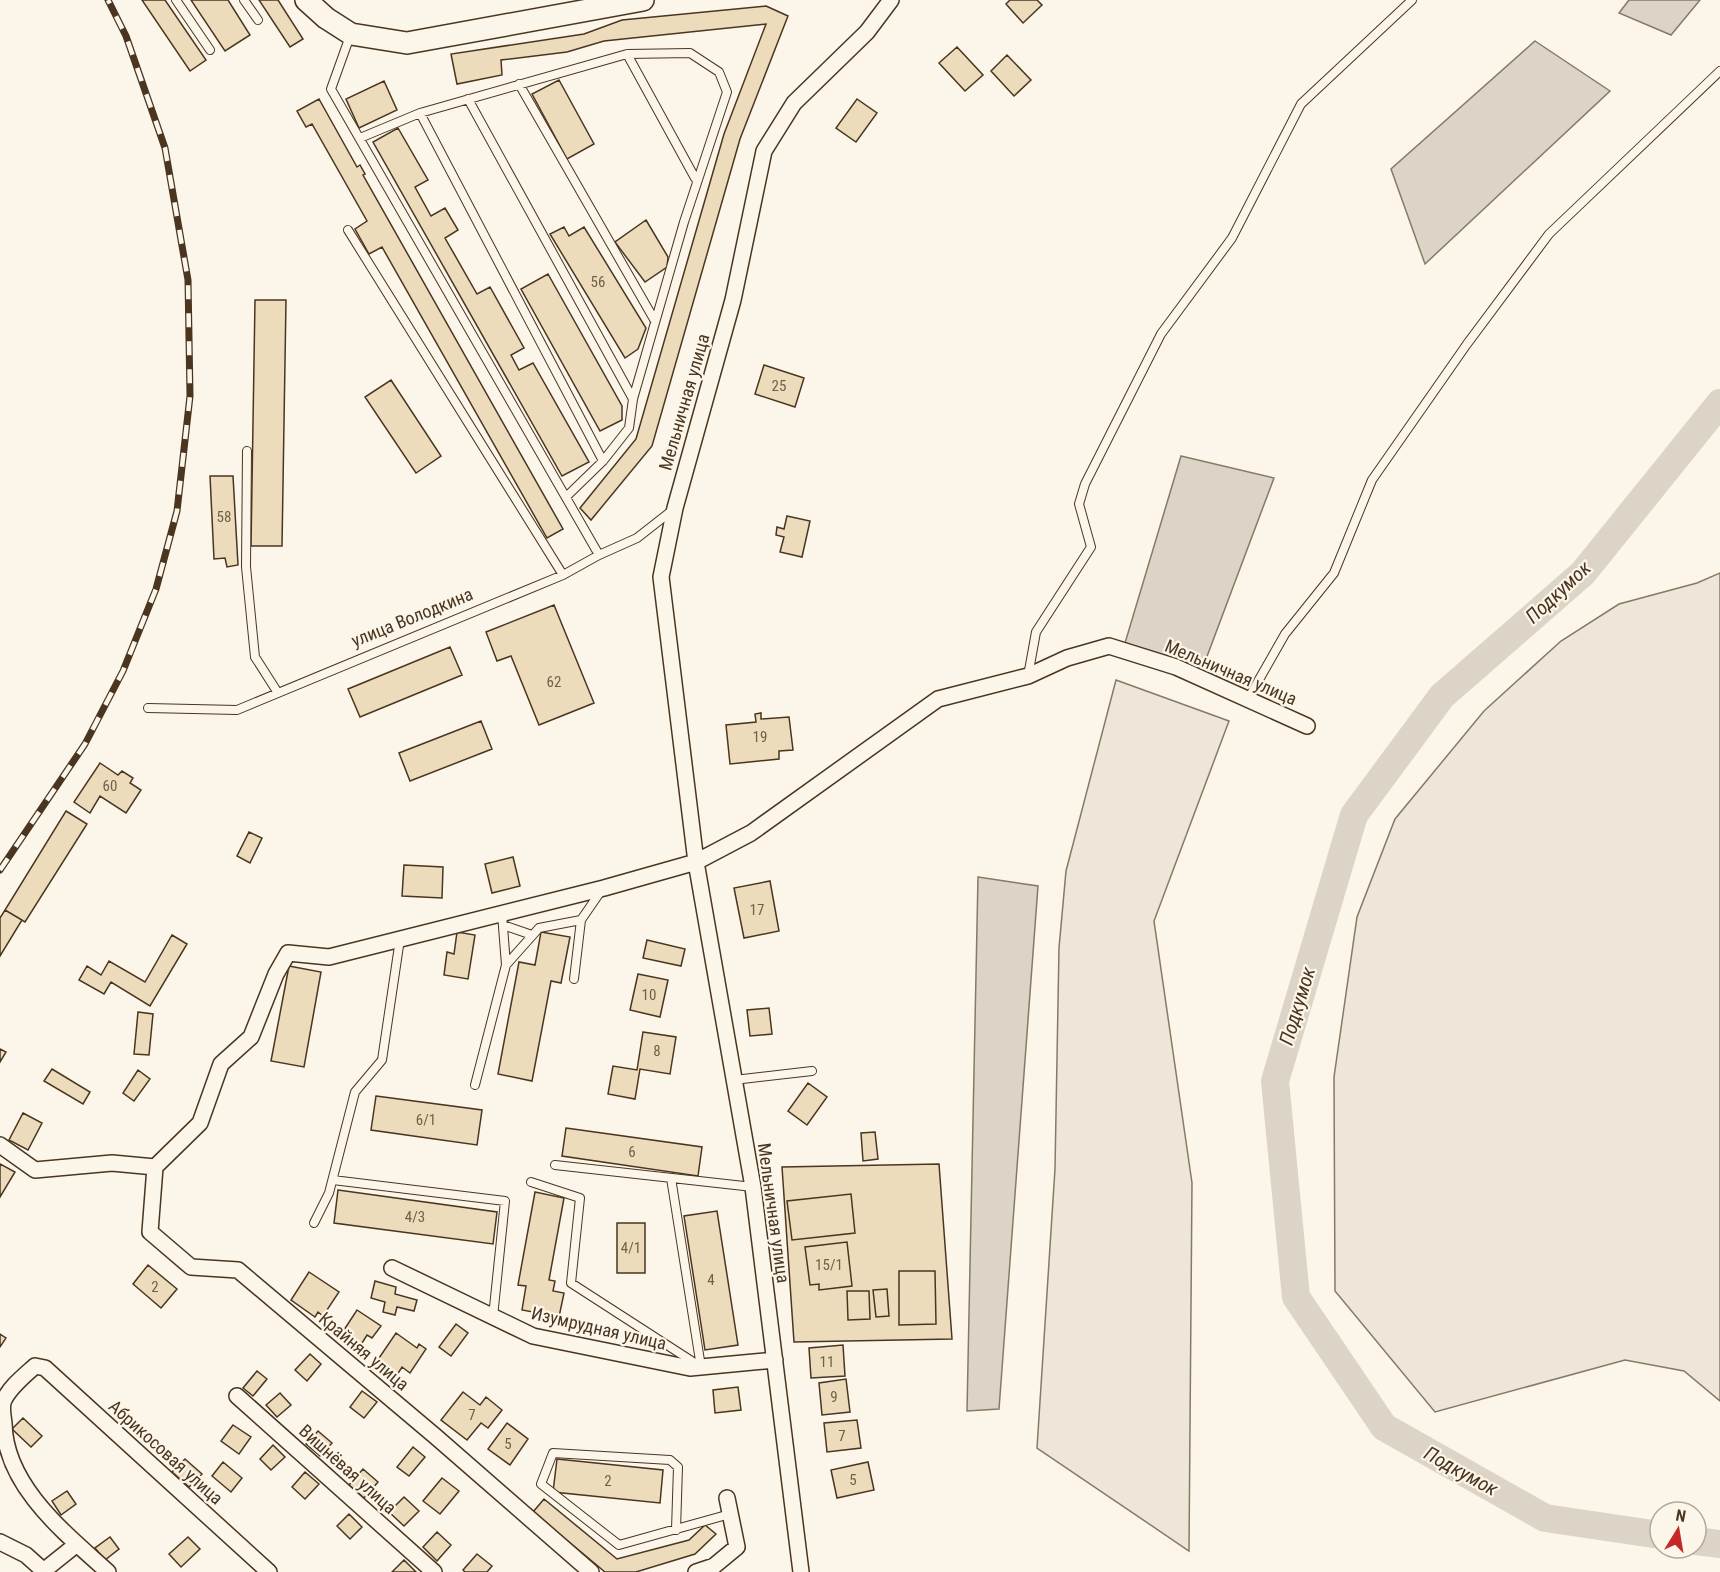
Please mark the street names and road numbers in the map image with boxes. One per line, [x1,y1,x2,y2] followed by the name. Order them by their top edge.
[654,331,714,473] street label: Мельничная улица
[348,583,476,651] street label: улица Володкина
[1162,635,1300,709] street label: Мельничная улица
[754,1142,794,1284] street label: Мельничная улица
[529,1302,669,1354] street label: Изумрудная улица
[315,1307,413,1395] street label: Крайняя улица
[105,1395,227,1509] street label: Абрикосовая улица
[295,1420,401,1518] street label: Вишнёвая улица

